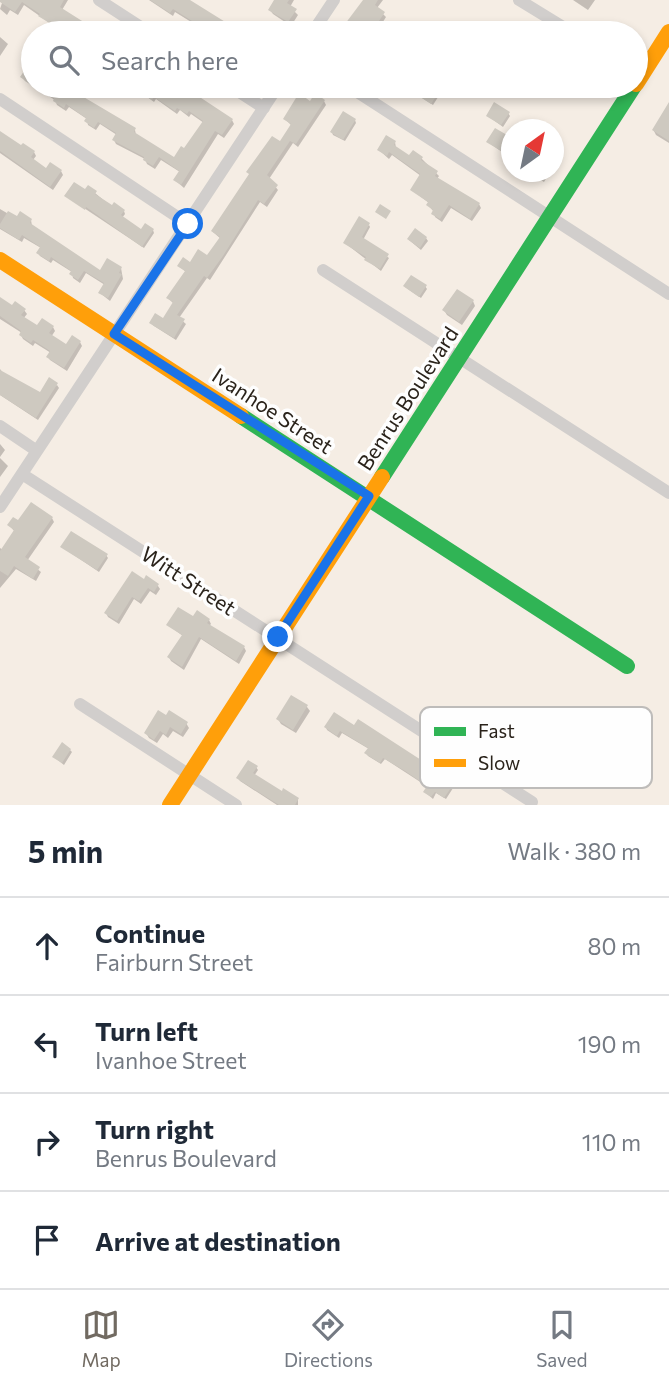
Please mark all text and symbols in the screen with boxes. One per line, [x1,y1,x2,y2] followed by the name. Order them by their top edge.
[21,21,648,98] search box
[45,41,83,79] icon: search
[101,44,239,75] text: Search here
[501,119,564,182] north arrow
[172,208,203,239] route start
[351,322,463,474] street label: Benrus Boulevard
[208,362,338,458] street label: Ivanhoe Street
[137,540,241,620] street label: Witt Street
[262,621,293,652] route end
[420,707,652,788] legend
[478,719,515,742] text: Fast
[478,751,520,774] text: Slow
[28,832,103,869] text: 5 min
[508,837,641,865] text: Walk · 380 m
[95,917,205,948] text: Continue
[28,927,66,965] icon: ahead
[588,932,641,960] text: 80 m
[95,948,253,976] text: Fairburn Street
[95,1015,198,1046] text: Turn left
[28,1025,66,1063] icon: left
[578,1030,641,1058] text: 190 m
[95,1046,247,1074] text: Ivanhoe Street
[95,1113,214,1144] text: Turn right
[28,1123,66,1161] icon: right
[582,1128,641,1156] text: 110 m
[95,1144,277,1172] text: Benrus Boulevard
[28,1221,66,1259] icon: arrive
[95,1225,341,1256] text: Arrive at destination
[82,1306,121,1371] tab: Map
[284,1306,373,1371] tab: Directions
[536,1306,587,1371] tab: Saved

